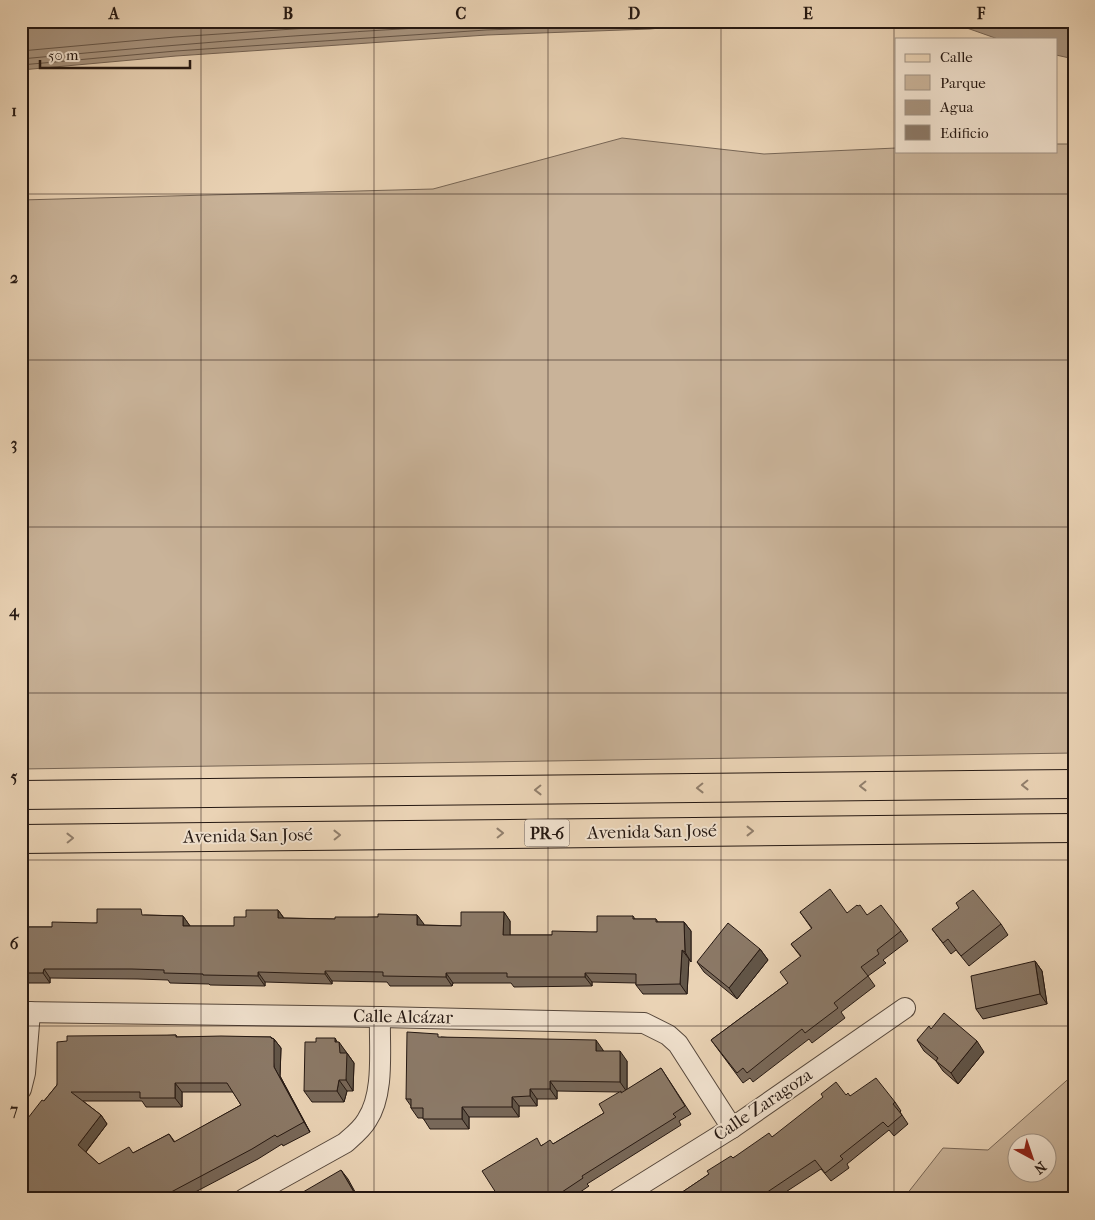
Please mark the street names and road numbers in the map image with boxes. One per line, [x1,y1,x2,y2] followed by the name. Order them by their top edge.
[524,820,570,846] road number: PR-6
[586,820,717,844] street label: Avenida San José
[182,824,313,848] street label: Avenida San José
[353,1006,453,1028] street label: Calle Alcázar
[710,1064,817,1146] street label: Calle Zaragoza

